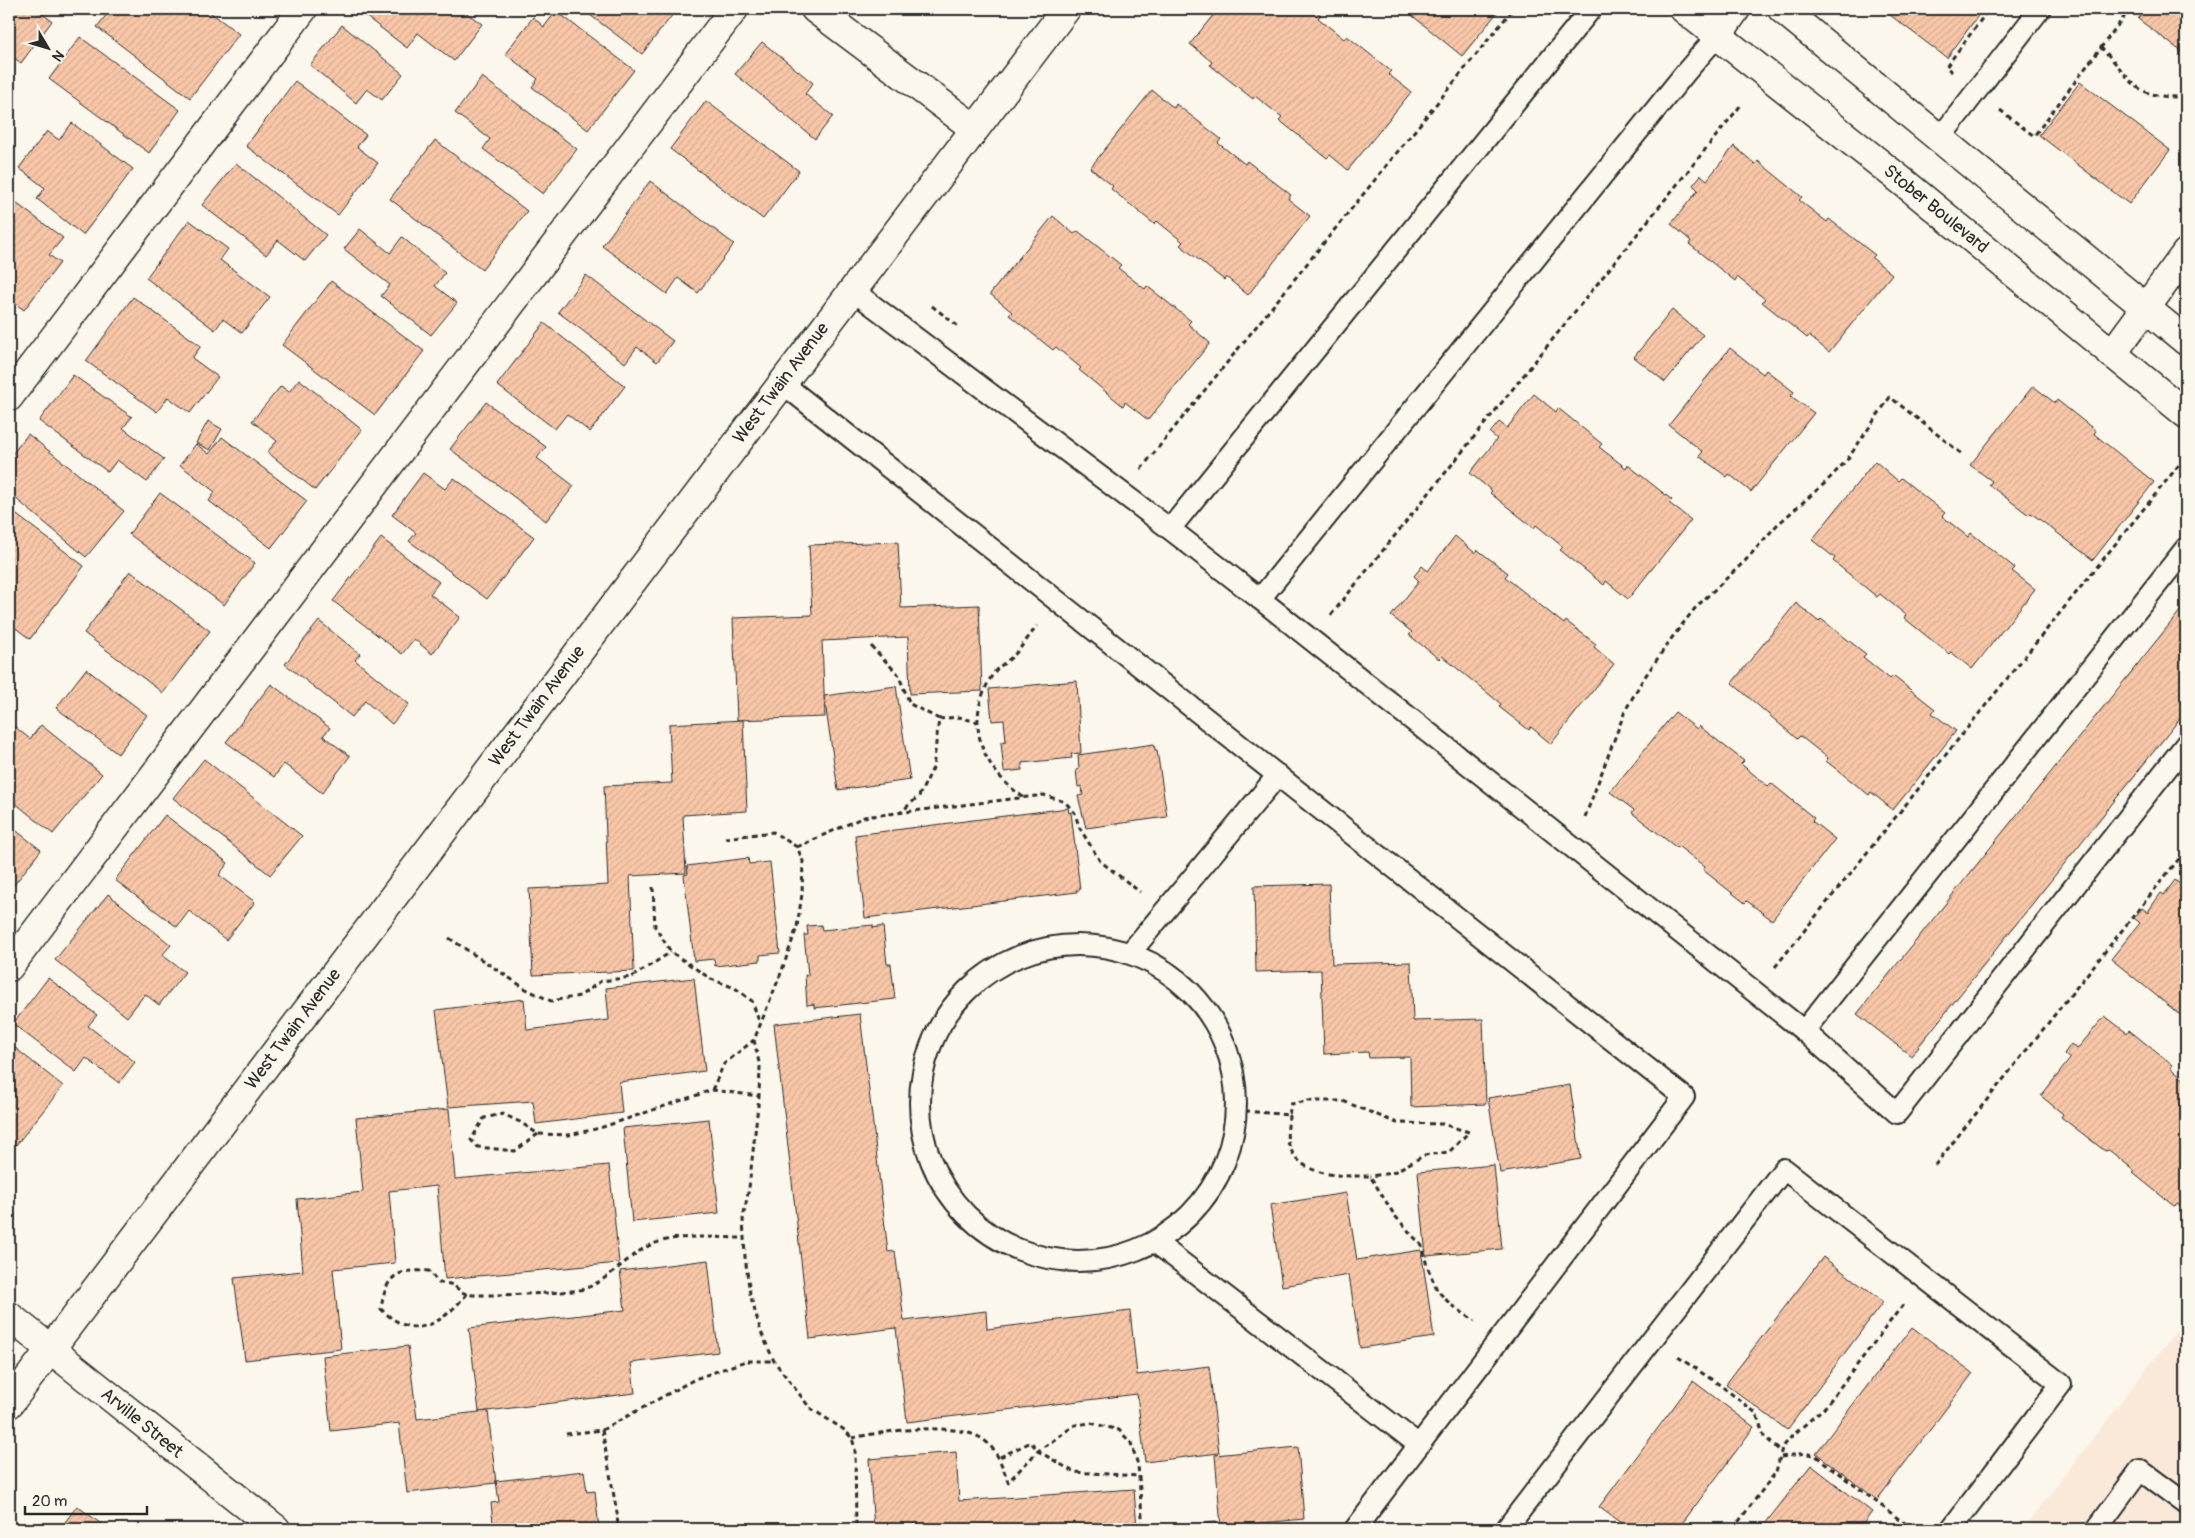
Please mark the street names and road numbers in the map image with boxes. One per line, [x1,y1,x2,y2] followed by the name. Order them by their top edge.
[1879,160,1993,258] street label: Stober Boulevard
[728,318,834,448] street label: West Twain Avenue
[484,641,590,771] street label: West Twain Avenue
[240,964,346,1094] street label: West Twain Avenue
[96,1383,189,1464] street label: Arville Street

